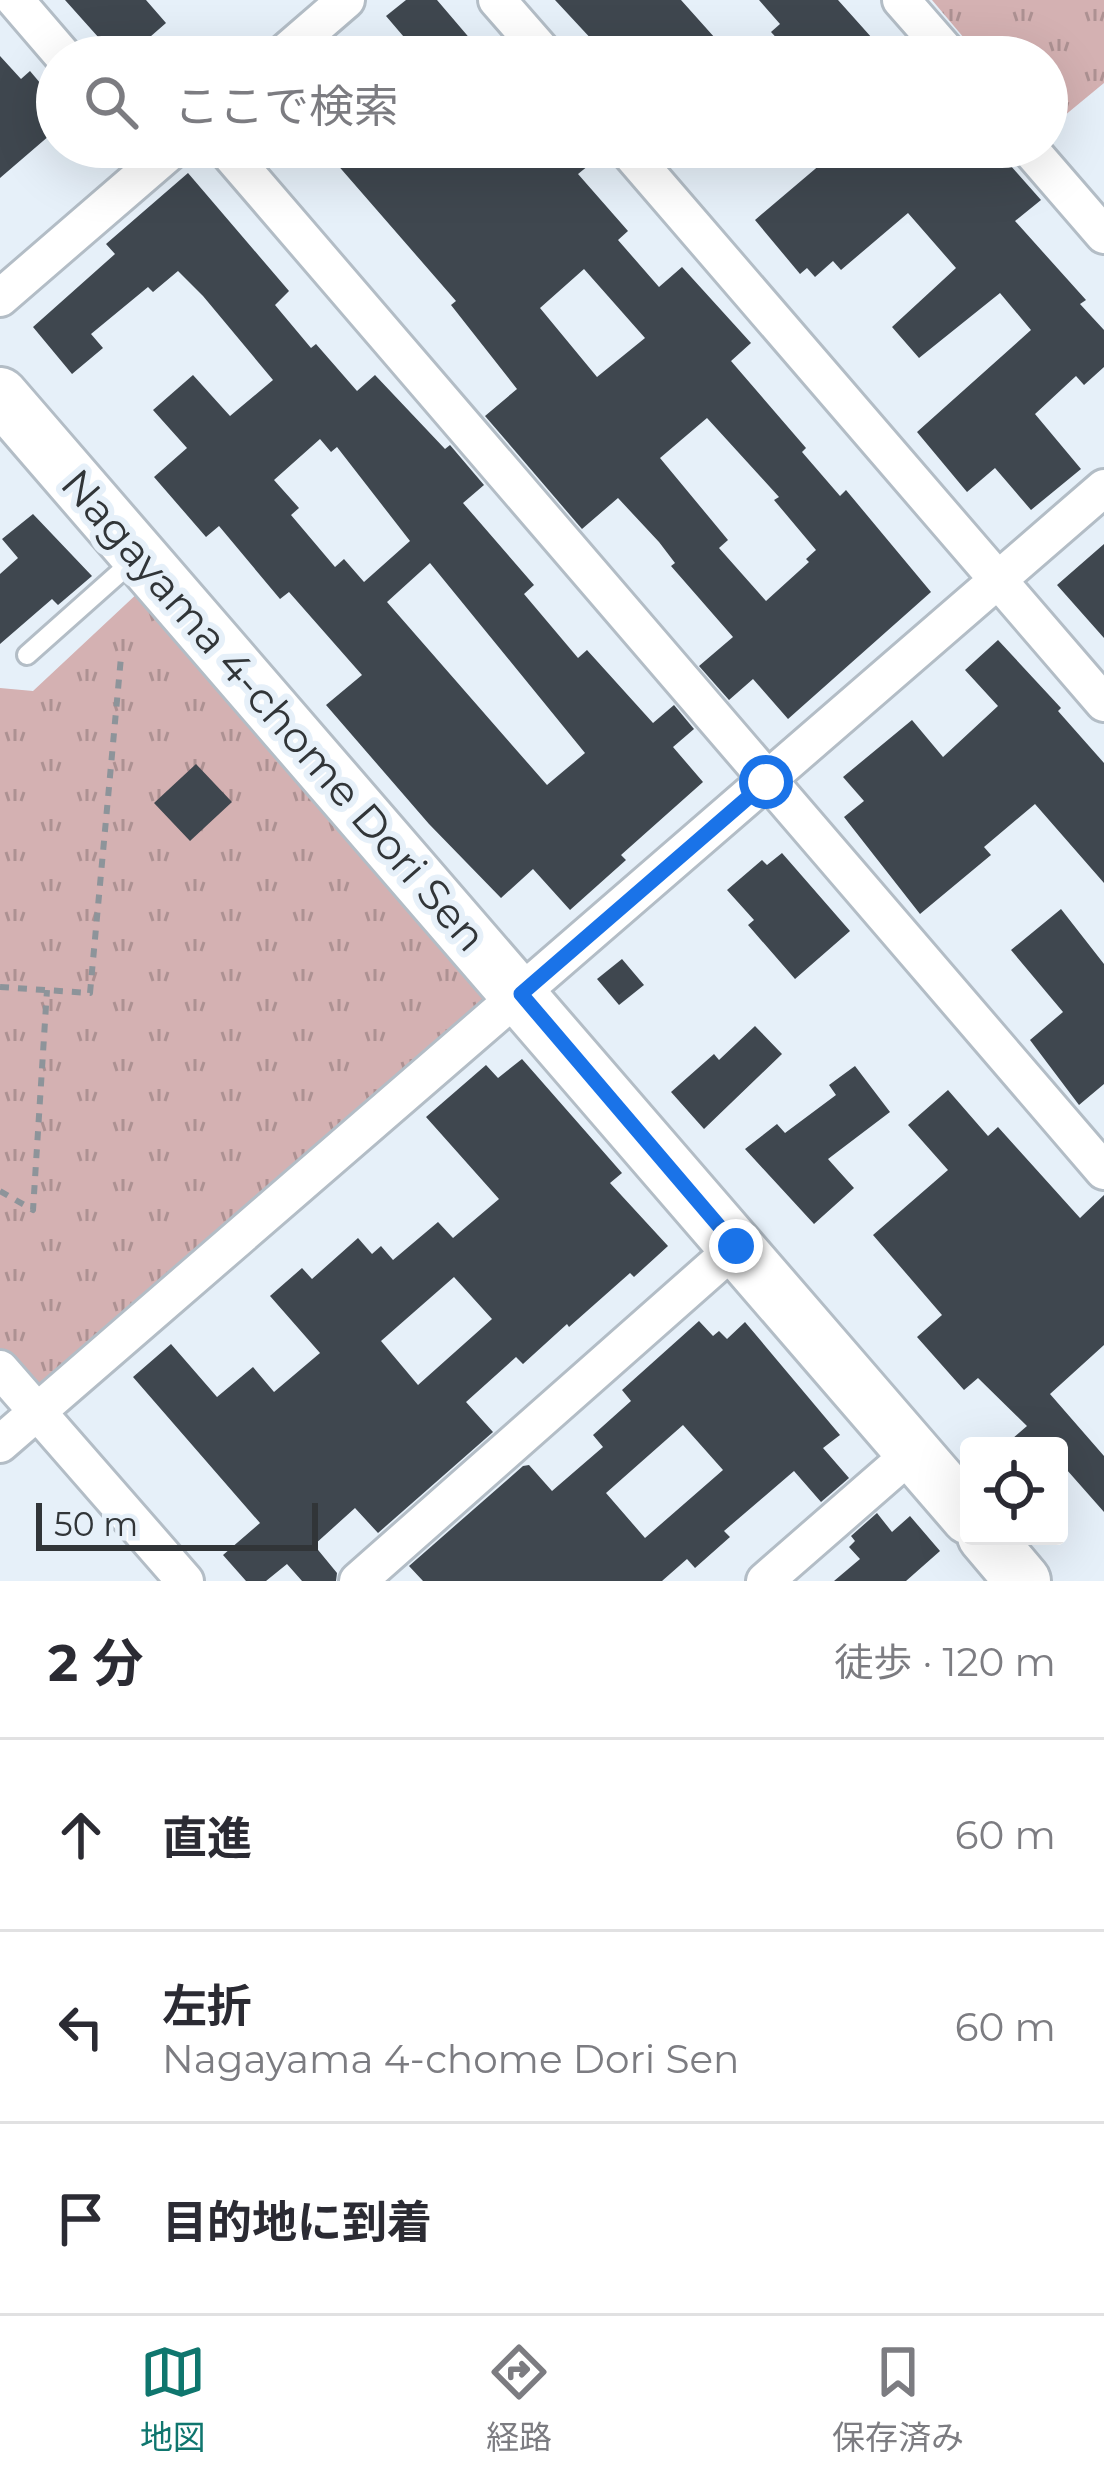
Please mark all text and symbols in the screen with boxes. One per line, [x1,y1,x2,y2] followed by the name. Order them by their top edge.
[36,36,1068,168] search box
[78,69,144,135] icon: search
[174,78,399,133] text: ここで検索
[50,458,498,962] street label: Nagayama 4-chome Dori Sen
[739,755,793,809] route start
[709,1219,763,1273] route end
[960,1437,1068,1545] map controls
[960,1437,1068,1545] button: locate
[36,1497,318,1550] scale bar
[54,1504,138,1544] text: 50 m
[48,1632,144,1694] text: 2 分
[834,1638,1056,1686] text: 徒歩 · 120 m
[48,1802,114,1868] icon: ahead
[162,1810,252,1865] text: 直進
[955,1811,1056,1859] text: 60 m
[162,1978,252,2033] text: 左折
[48,1994,114,2060] icon: left
[955,2003,1056,2051] text: 60 m
[162,2035,739,2083] text: Nagayama 4-chome Dori Sen
[48,2186,114,2252] icon: arrive
[162,2194,432,2249] text: 目的地に到着
[140,2339,206,2459] tab: 地図
[486,2339,552,2459] tab: 経路
[832,2339,964,2459] tab: 保存済み

